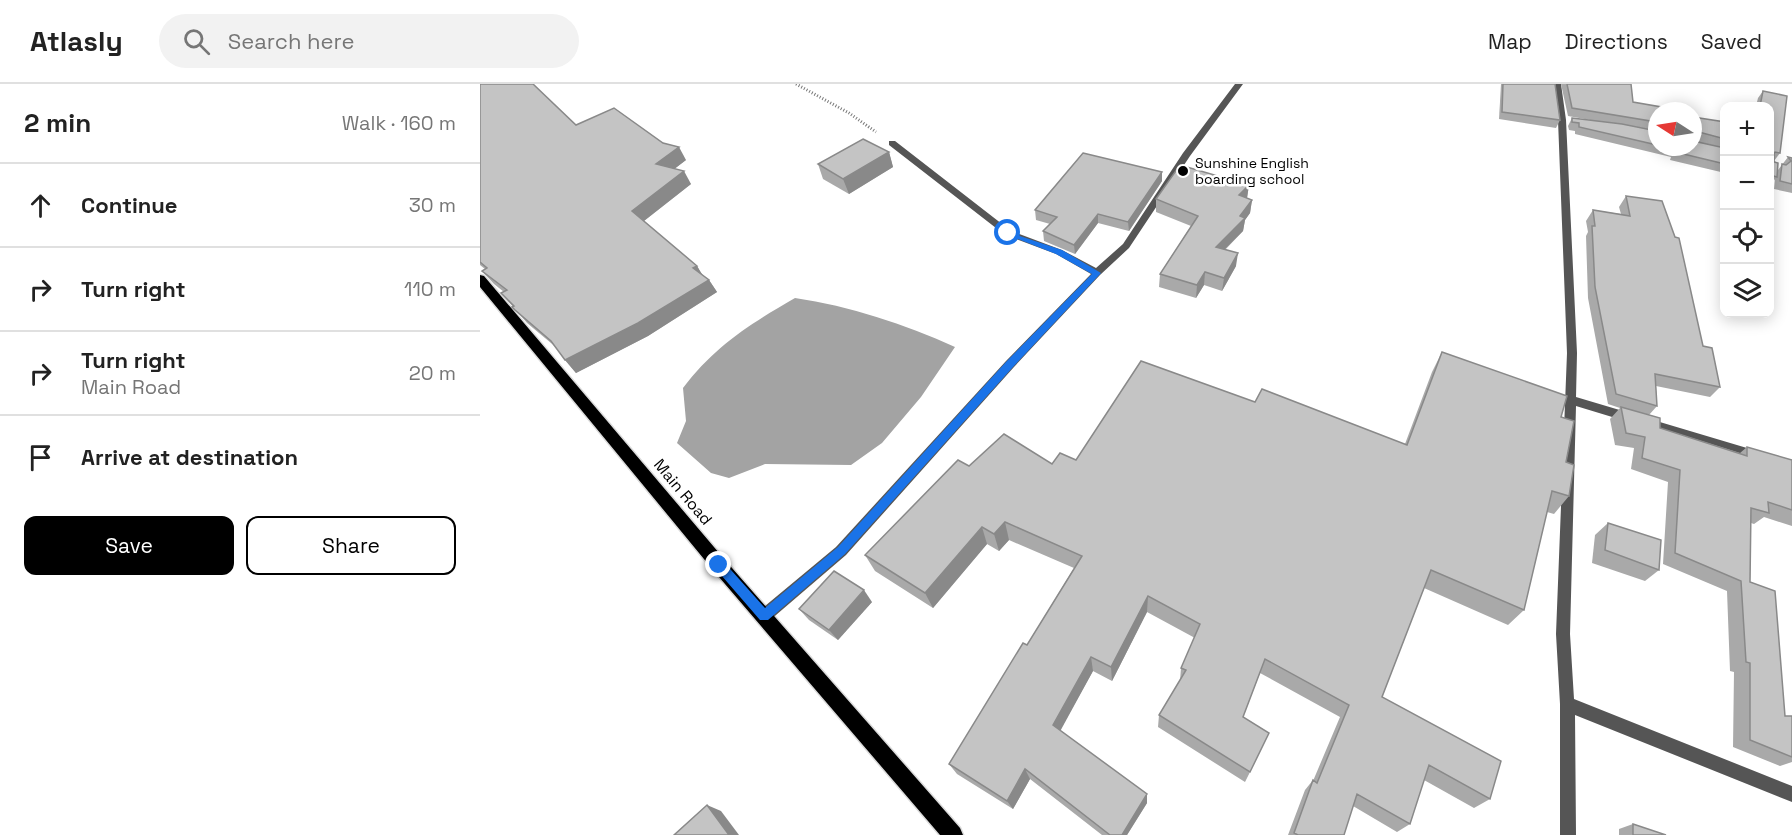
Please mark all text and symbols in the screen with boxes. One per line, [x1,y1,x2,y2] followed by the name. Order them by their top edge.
[159,14,579,68] search box
[30,23,123,59] text: Atlasly
[180,25,213,58] icon: search
[228,27,354,55] text: Search here
[1488,28,1532,55] text: Map
[1565,28,1668,55] text: Directions
[1701,28,1762,55] text: Saved
[1648,102,1702,156] north arrow
[1720,102,1774,318] map controls
[1720,102,1774,156] button: +
[24,106,91,140] text: 2 min
[342,110,456,136] text: Walk · 160 m
[1195,154,1309,188] place label: Sunshine English boarding school
[1720,156,1774,210] button: −
[1176,164,1190,178] marker: Sunshine English boarding school
[24,189,57,222] icon: ahead
[81,191,177,219] text: Continue
[409,192,456,218] text: 30 m
[1720,210,1774,264] button: locate
[994,219,1020,245] route start
[1720,264,1774,318] button: layers
[24,273,57,306] icon: right
[81,275,186,303] text: Turn right
[404,276,456,302] text: 110 m
[81,346,186,374] text: Turn right
[24,357,57,390] icon: right
[409,360,456,386] text: 20 m
[81,374,181,400] text: Main Road
[24,441,57,474] icon: arrive
[81,443,298,471] text: Arrive at destination
[649,455,717,529] street label: Main Road
[24,516,234,575] button: Save
[246,516,456,575] button: Share
[705,551,731,577] route end

